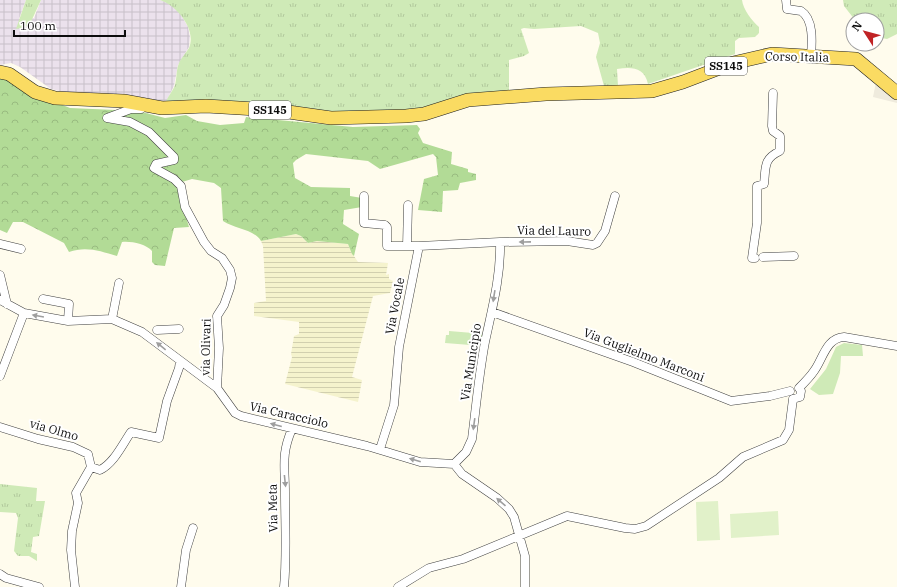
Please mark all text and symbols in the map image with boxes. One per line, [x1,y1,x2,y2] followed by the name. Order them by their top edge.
[14,12,125,38] scale bar
[845,12,885,52] north arrow
[20,18,56,33] text: 100 m
[849,18,865,34] text: N
[765,48,830,65] street label: Corso Italia
[705,57,747,75] road number: SS145
[249,101,291,119] road number: SS145
[517,222,591,239] street label: Via del Lauro
[518,239,531,245] one-way arrow
[382,276,407,336] street label: Via Vocale
[491,290,497,302] one-way arrow
[32,313,45,319] one-way arrow
[198,318,214,376] street label: via Olivari
[457,322,484,402] street label: Via Municipio
[582,325,707,385] street label: Via Guglielmo Marconi
[155,342,166,350] one-way arrow
[248,398,330,431] street label: Via Caracciolo
[28,415,80,444] street label: via Olmo
[471,418,477,430] one-way arrow
[270,422,282,428] one-way arrow
[409,457,421,463] one-way arrow
[281,475,288,487] one-way arrow
[265,483,280,532] street label: Via Meta
[496,497,506,506] one-way arrow

